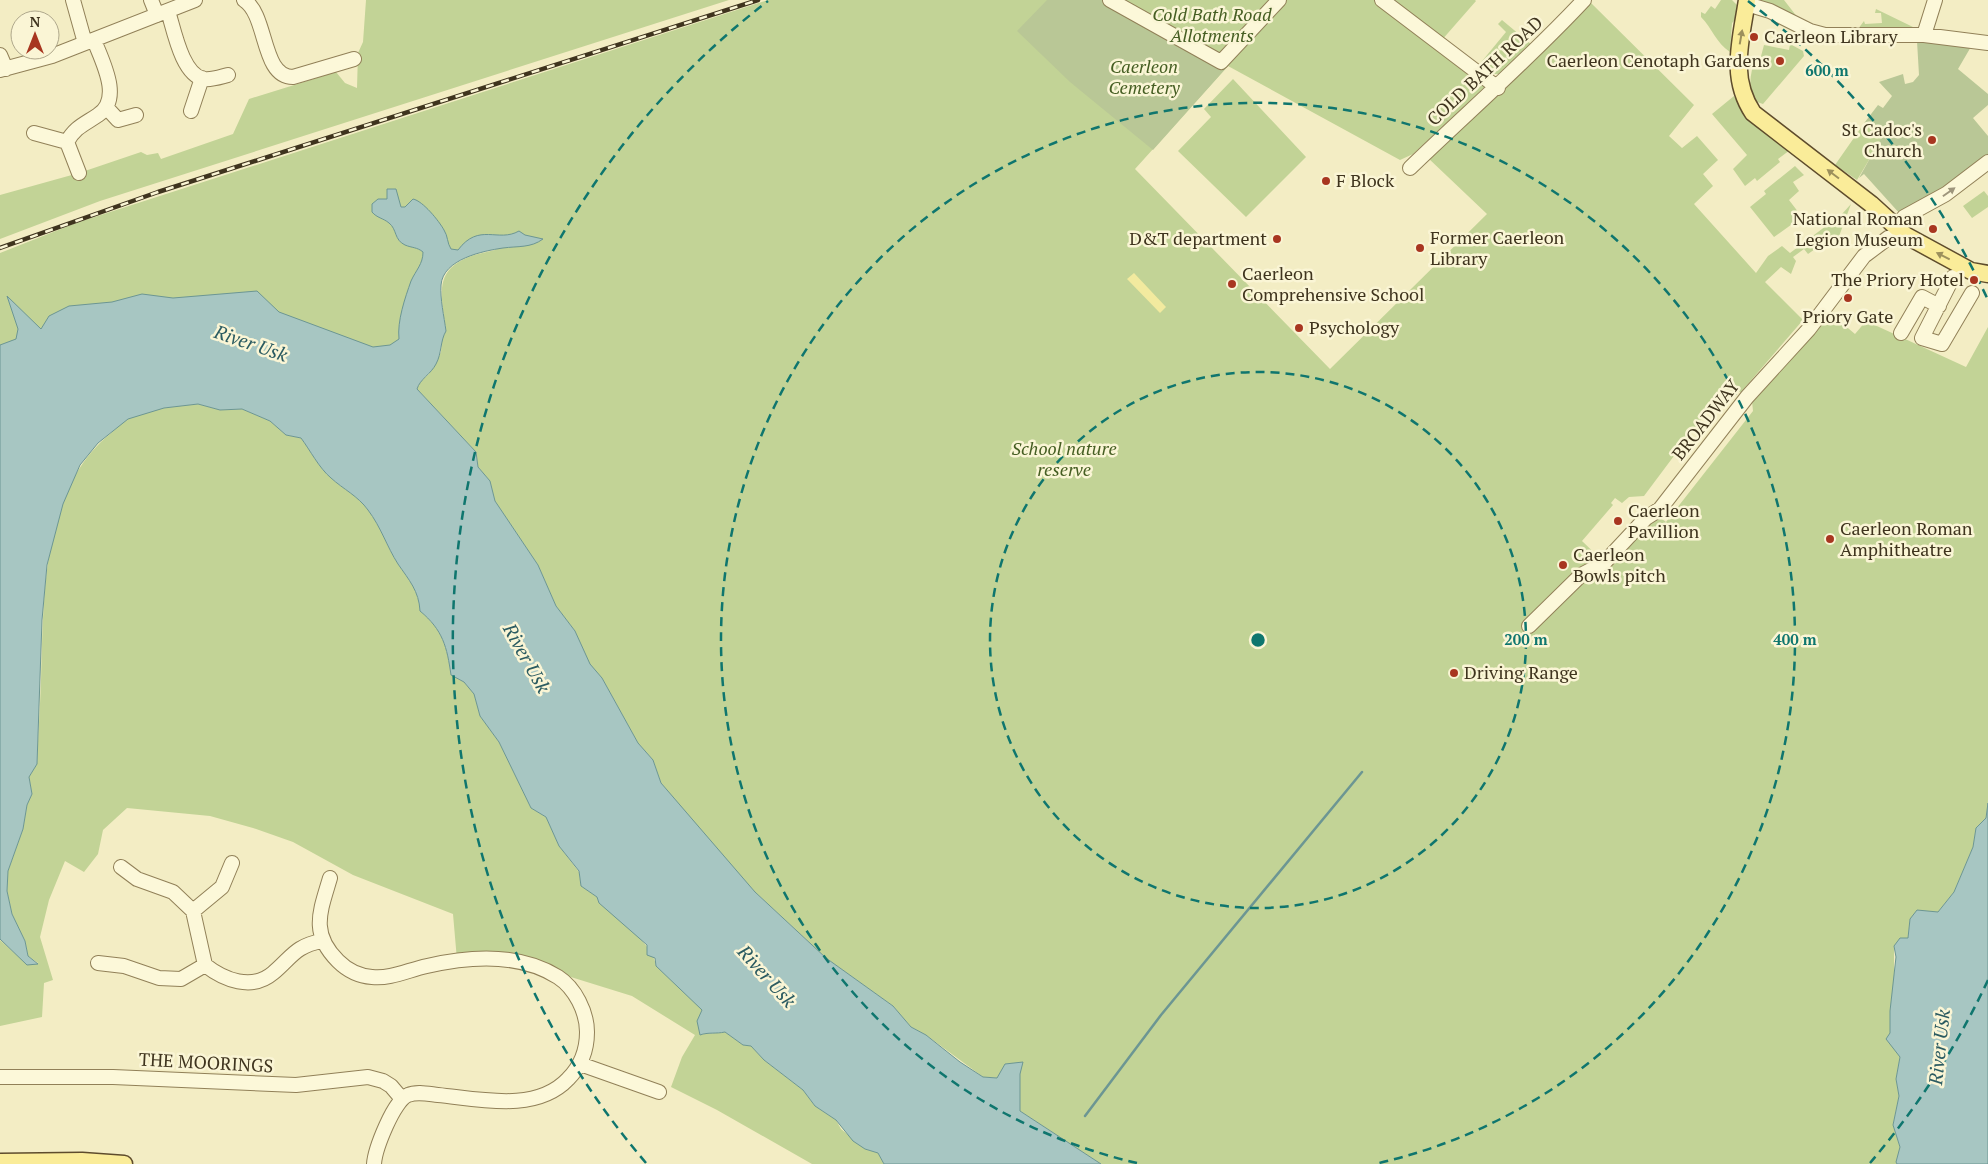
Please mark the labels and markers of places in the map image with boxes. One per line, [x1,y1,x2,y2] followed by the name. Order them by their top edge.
[1764,24,1898,48] place label: Caerleon Library
[1748,31,1760,43] marker: Caerleon Library
[1546,48,1770,72] place label: Caerleon Cenotaph Gardens
[1774,55,1786,67] marker: Caerleon Cenotaph Gardens
[1842,117,1922,162] place label: St Cadoc's Church
[1926,134,1938,146] marker: St Cadoc's Church
[1336,168,1395,192] place label: F Block
[1320,175,1332,187] marker: F Block
[1793,206,1923,251] place label: National Roman Legion Museum
[1927,223,1939,235] marker: National Roman Legion Museum
[1430,225,1565,270] place label: Former Caerleon Library
[1129,226,1267,250] place label: D&T department
[1271,233,1283,245] marker: D&T department
[1414,242,1426,254] marker: Former Caerleon Library
[1242,261,1424,306] place label: Caerleon Comprehensive School
[1831,267,1964,291] place label: The Priory Hotel
[1968,274,1980,286] marker: The Priory Hotel
[1226,278,1238,290] marker: Caerleon Comprehensive School
[1842,292,1854,304] marker: Priory Gate
[1803,304,1893,328] place label: Priory Gate
[1309,315,1400,339] place label: Psychology
[1293,322,1305,334] marker: Psychology
[1628,498,1700,543] place label: Caerleon Pavillion
[1612,515,1624,527] marker: Caerleon Pavillion
[1840,516,1973,561] place label: Caerleon Roman Amphitheatre
[1824,533,1836,545] marker: Caerleon Roman Amphitheatre
[1573,542,1666,587] place label: Caerleon Bowls pitch
[1557,559,1569,571] marker: Caerleon Bowls pitch
[1249,631,1267,649] centre of rings
[1464,660,1578,684] place label: Driving Range
[1448,667,1460,679] marker: Driving Range

